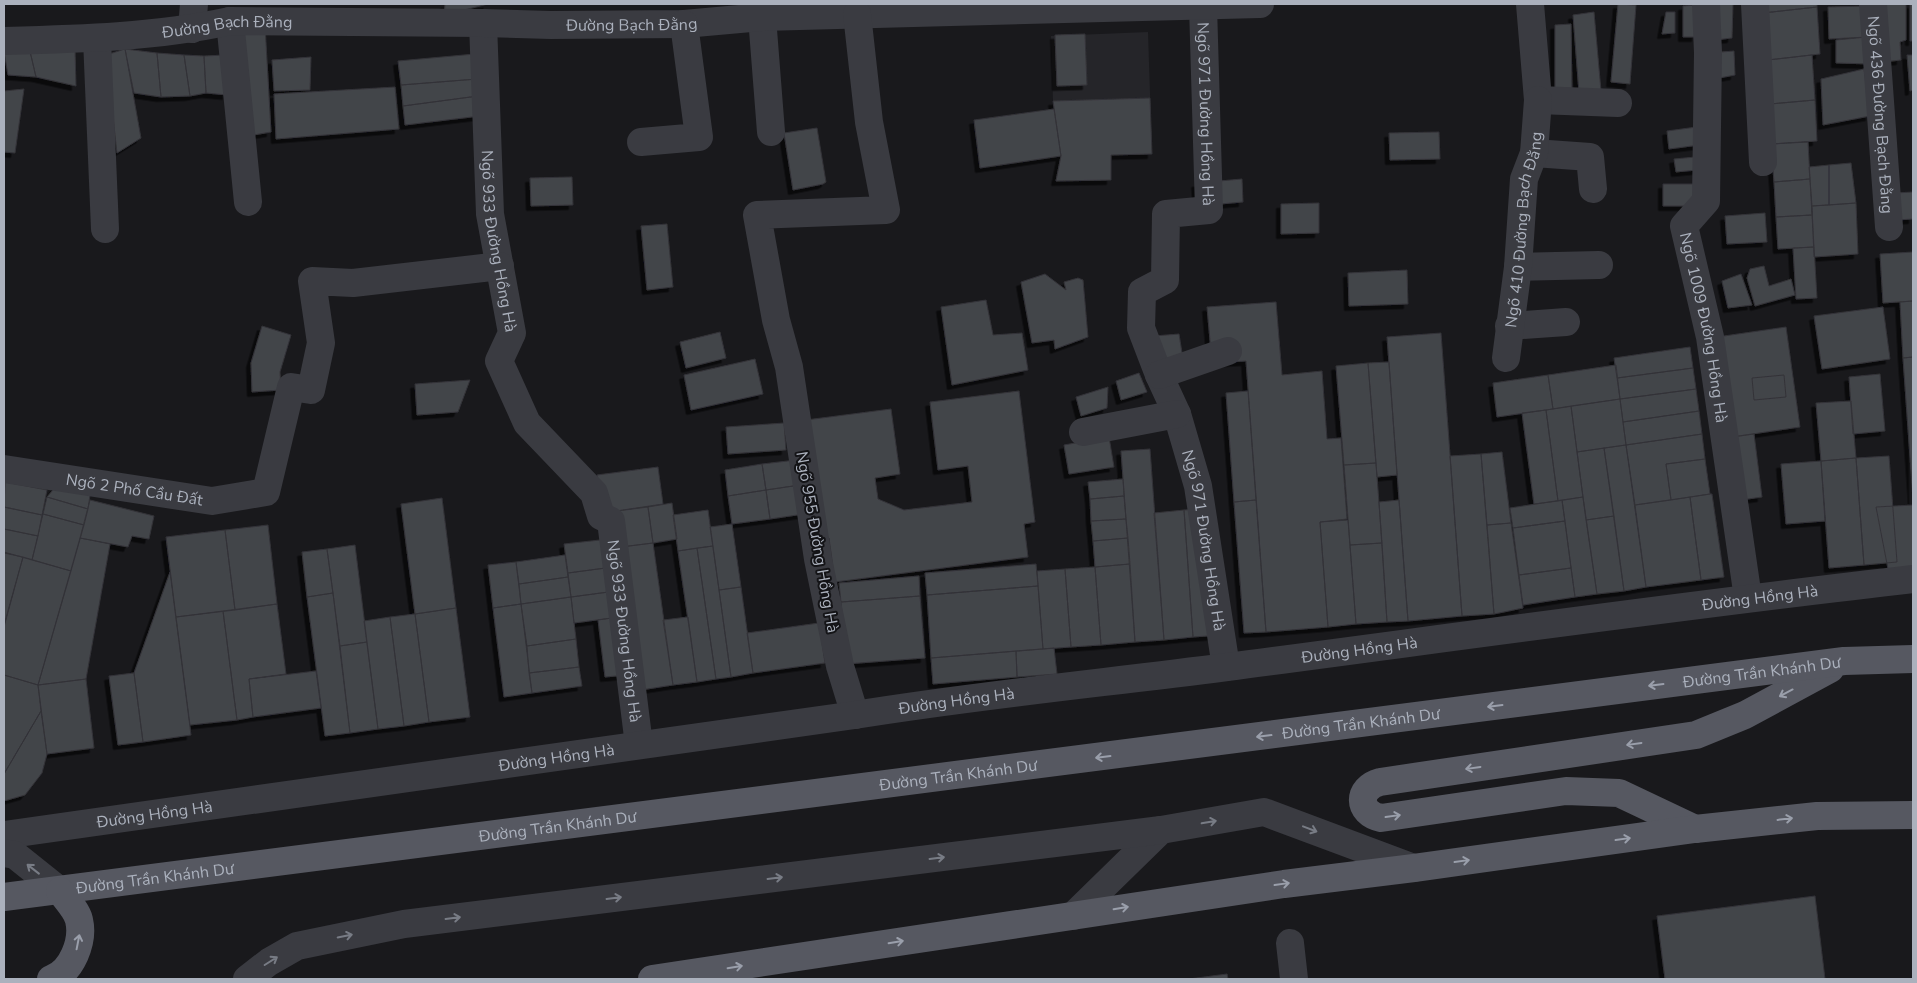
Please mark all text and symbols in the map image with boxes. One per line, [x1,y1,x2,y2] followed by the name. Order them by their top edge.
[160,11,292,44] street label: Đường Bạch Đằng
[565,13,698,37] street label: Đường Bạch Đằng
[1862,15,1898,215] street label: Ngõ 436 Đường Bạch Đằng
[1191,22,1219,206] street label: Ngõ 971 Đường Hồng Hà
[1500,131,1548,329] street label: Ngõ 410 Đường Bạch Đằng
[476,150,522,334] street label: Ngõ 933 Đường Hồng Hà
[1674,230,1732,424] street label: Ngõ 1009 Đường Hồng Hà
[1176,447,1230,633] street label: Ngõ 971 Đường Hồng Hà
[790,450,844,635] street label: Ngõ 955 Đường Hồng Hà
[64,469,205,512] street label: Ngõ 2 Phố Cầu Đất
[601,538,646,724] street label: Ngõ 933 Đường Hồng Hà
[1700,580,1819,616] street label: Đường Hồng Hà
[1299,632,1419,669] street label: Đường Hồng Hà
[1681,651,1843,694] street label: Đường Trần Khánh Dư
[1648,681,1664,691] one-way arrow
[896,683,1016,720] street label: Đường Hồng Hà
[1779,689,1794,698] one-way arrow
[1487,701,1503,711] one-way arrow
[1280,703,1442,745] street label: Đường Trần Khánh Dư
[1257,731,1273,741] one-way arrow
[496,739,616,777] street label: Đường Hồng Hà
[1626,739,1642,749] one-way arrow
[1095,752,1111,762] one-way arrow
[877,754,1040,797] street label: Đường Trần Khánh Dư
[1465,763,1481,773] one-way arrow
[94,796,214,834] street label: Đường Hồng Hà
[476,806,639,848] street label: Đường Trần Khánh Dư
[1384,811,1400,821] one-way arrow
[1776,814,1792,824] one-way arrow
[1200,816,1216,826] one-way arrow
[1302,825,1317,834] one-way arrow
[1615,834,1631,844] one-way arrow
[928,853,944,863] one-way arrow
[1454,856,1470,866] one-way arrow
[74,858,236,900] street label: Đường Trần Khánh Dư
[27,864,40,875] one-way arrow
[767,873,783,883] one-way arrow
[1274,879,1290,889] one-way arrow
[606,893,622,903] one-way arrow
[1113,903,1129,913] one-way arrow
[444,913,460,923] one-way arrow
[336,931,352,940] one-way arrow
[73,934,83,950] one-way arrow
[888,937,904,947] one-way arrow
[264,956,278,967] one-way arrow
[727,961,743,971] one-way arrow

